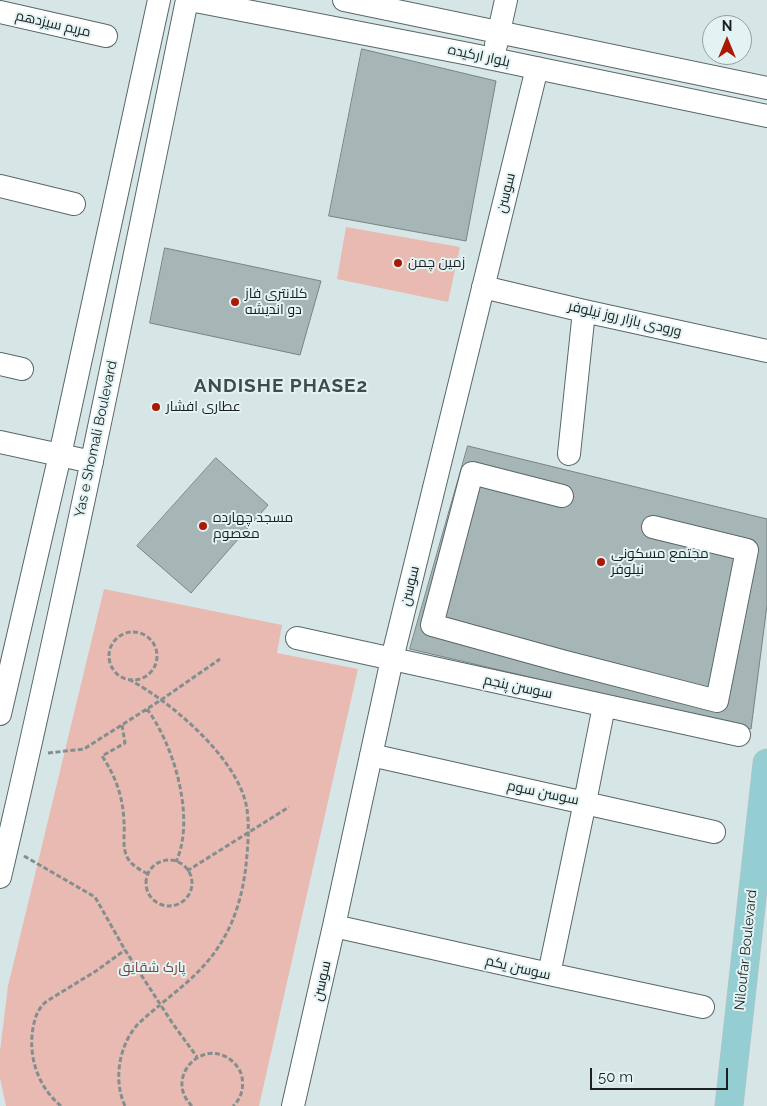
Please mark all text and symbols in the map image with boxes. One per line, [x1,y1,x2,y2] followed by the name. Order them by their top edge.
[14,7,92,41] street label: مریم سیزدهم
[702,15,752,65] north arrow
[722,18,732,34] text: N
[446,41,512,71] street label: بلوار ارکیده
[493,171,519,215] street label: سوسن
[408,255,465,271] place label: زمین چمن
[392,257,404,269] marker: زمین چمن
[245,286,308,318] place label: کلانتری فاز دو اندیشه
[229,296,241,308] marker: کلانتری فاز دو اندیشه
[567,298,683,340] street label: ورودی بازار روز نیلوفر
[71,359,121,519] street label: Yas e Shomali Boulevard
[192,375,370,397] district label: ANDISHE PHASE2
[166,399,241,415] place label: عطاری افشار
[150,401,162,413] marker: عطاری افشار
[213,510,293,542] place label: مسجد چهارده معصوم
[197,520,209,532] marker: مسجد چهارده معصوم
[611,546,709,578] place label: مجتمع مسکونی نیلوفر
[595,556,607,568] marker: مجتمع مسکونی نیلوفر
[397,564,423,608] street label: سوسن
[482,672,554,702] street label: سوسن پنجم
[506,777,580,809] street label: سوسن سوم
[731,889,761,1011] street label: Niloufar Boulevard
[484,952,552,984] street label: سوسن یکم
[309,959,335,1003] street label: سوسن
[118,960,186,976] park label: پارک شقایق
[592,1058,730,1090] scale bar
[598,1068,633,1086] text: 50 m

